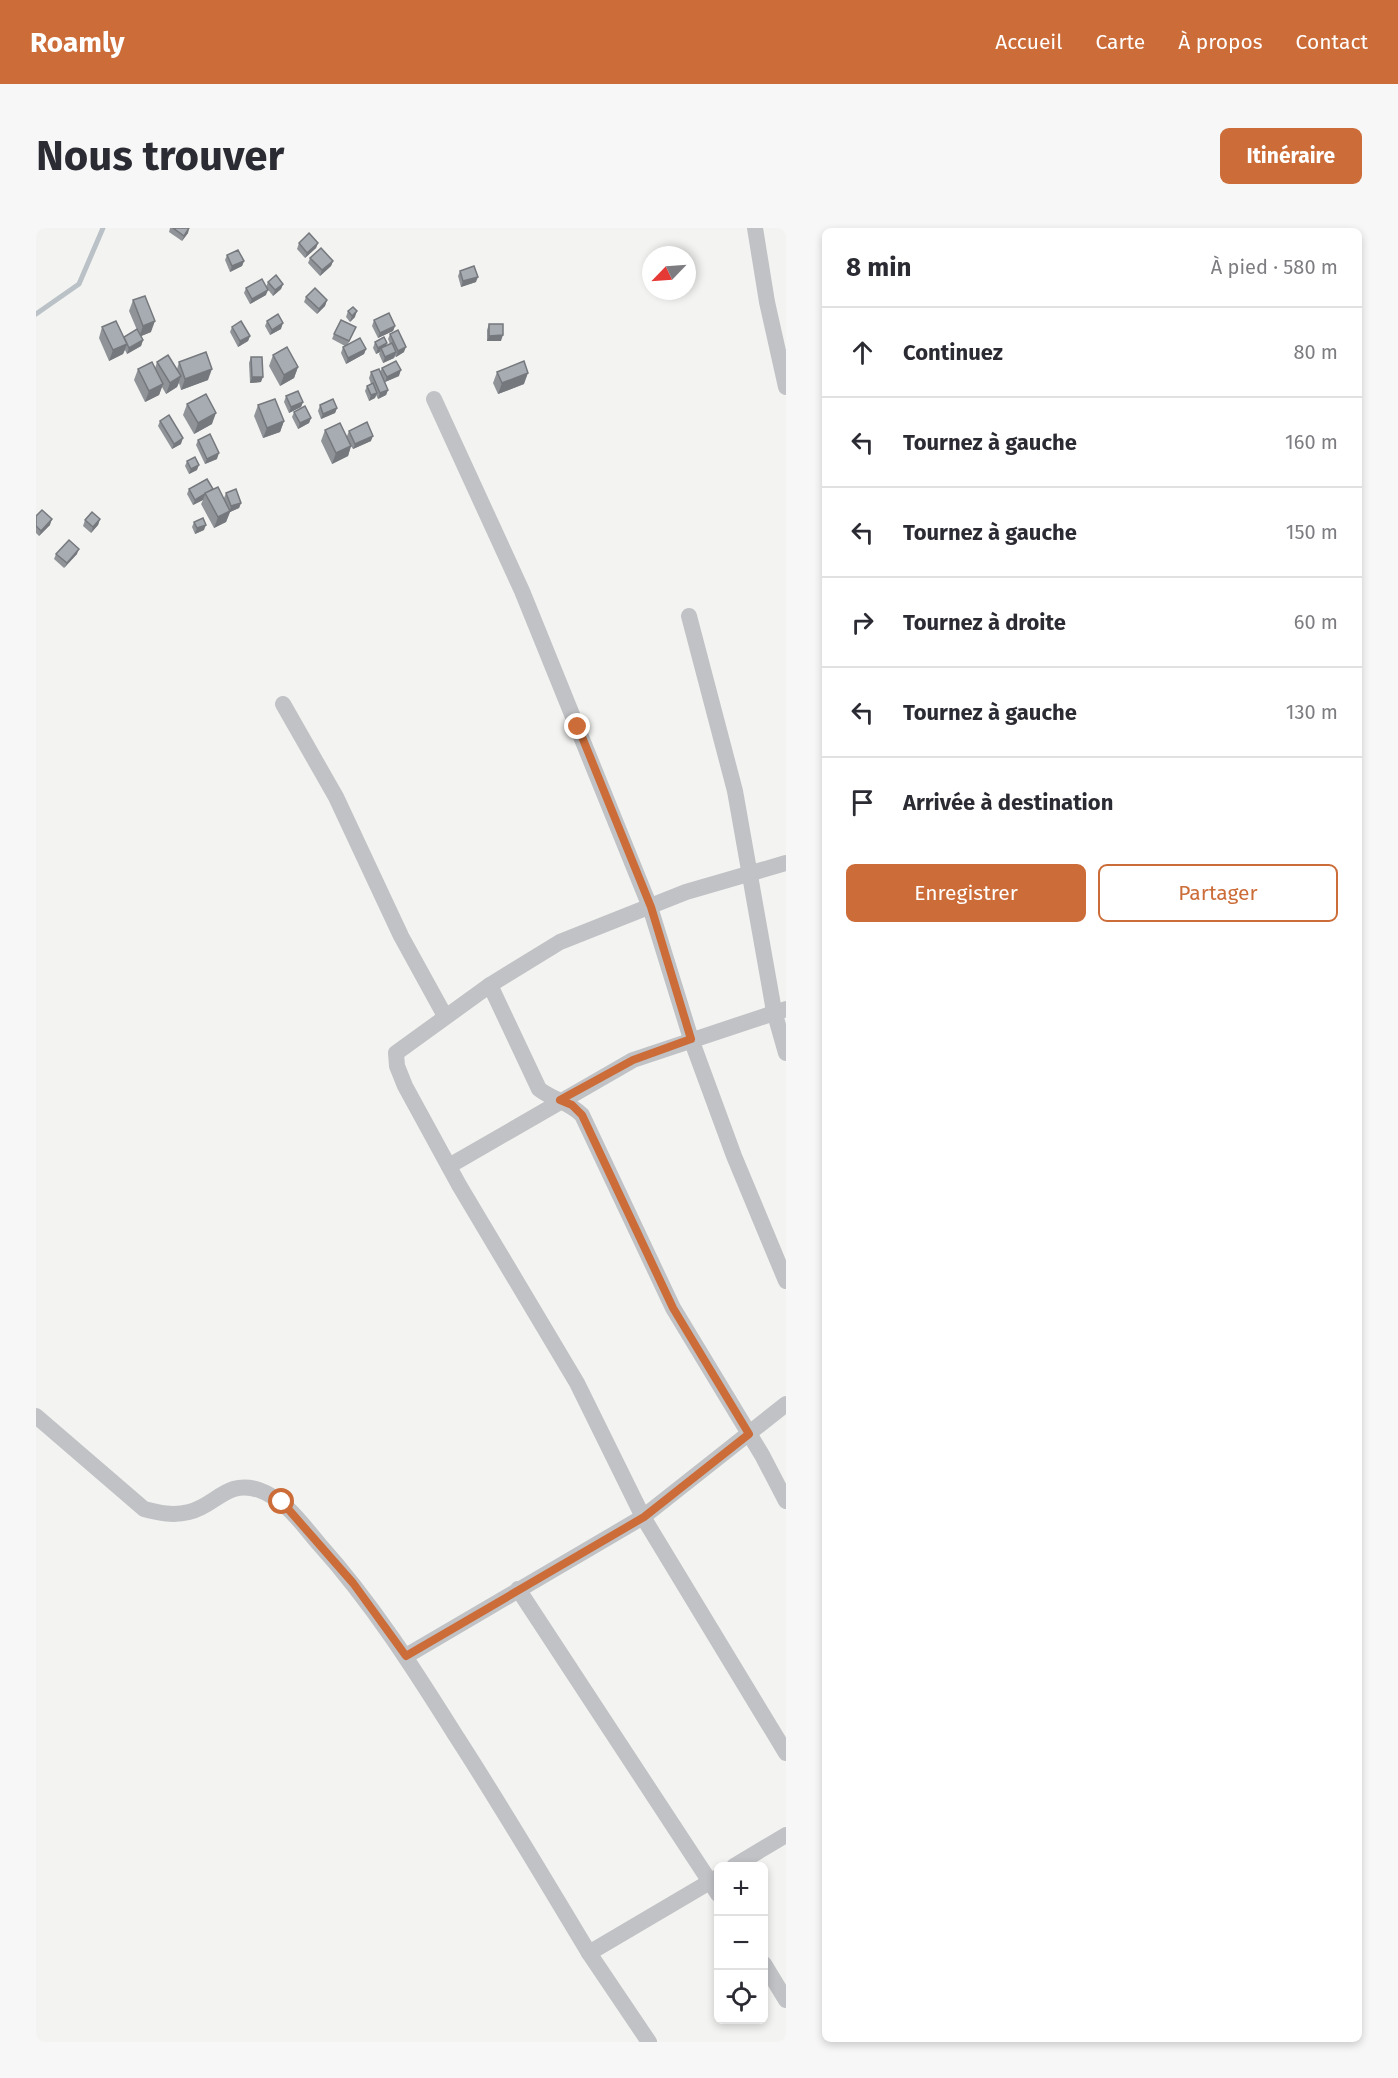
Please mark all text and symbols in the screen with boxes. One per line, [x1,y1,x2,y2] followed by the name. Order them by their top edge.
[30,26,124,59] text: Roamly
[995,29,1062,55] text: Accueil
[1095,29,1145,55] text: Carte
[1178,29,1263,55] text: À propos
[1296,29,1368,55] text: Contact
[1220,128,1362,184] button: Itinéraire
[36,131,284,181] text: Nous trouver
[642,246,696,300] north arrow
[846,252,912,283] text: 8 min
[1211,255,1338,279] text: À pied · 580 m
[846,336,879,369] icon: ahead
[903,339,1003,366] text: Continuez
[1293,340,1338,364] text: 80 m
[846,426,879,459] icon: left
[903,429,1077,456] text: Tournez à gauche
[1285,430,1338,454] text: 160 m
[846,516,879,549] icon: left
[903,519,1077,546] text: Tournez à gauche
[1286,520,1338,544] text: 150 m
[846,606,879,639] icon: right
[903,609,1066,636] text: Tournez à droite
[1294,610,1338,634] text: 60 m
[846,696,879,729] icon: left
[903,699,1077,726] text: Tournez à gauche
[1286,700,1338,724] text: 130 m
[564,713,590,739] route end
[846,786,879,819] icon: arrive
[903,789,1113,816] text: Arrivée à destination
[846,864,1086,922] button: Enregistrer
[1098,864,1338,922] button: Partager
[268,1488,294,1514] route start
[714,1862,768,2024] map controls
[714,1862,768,1916] button: +
[714,1916,768,1970] button: −
[714,1970,768,2024] button: locate

